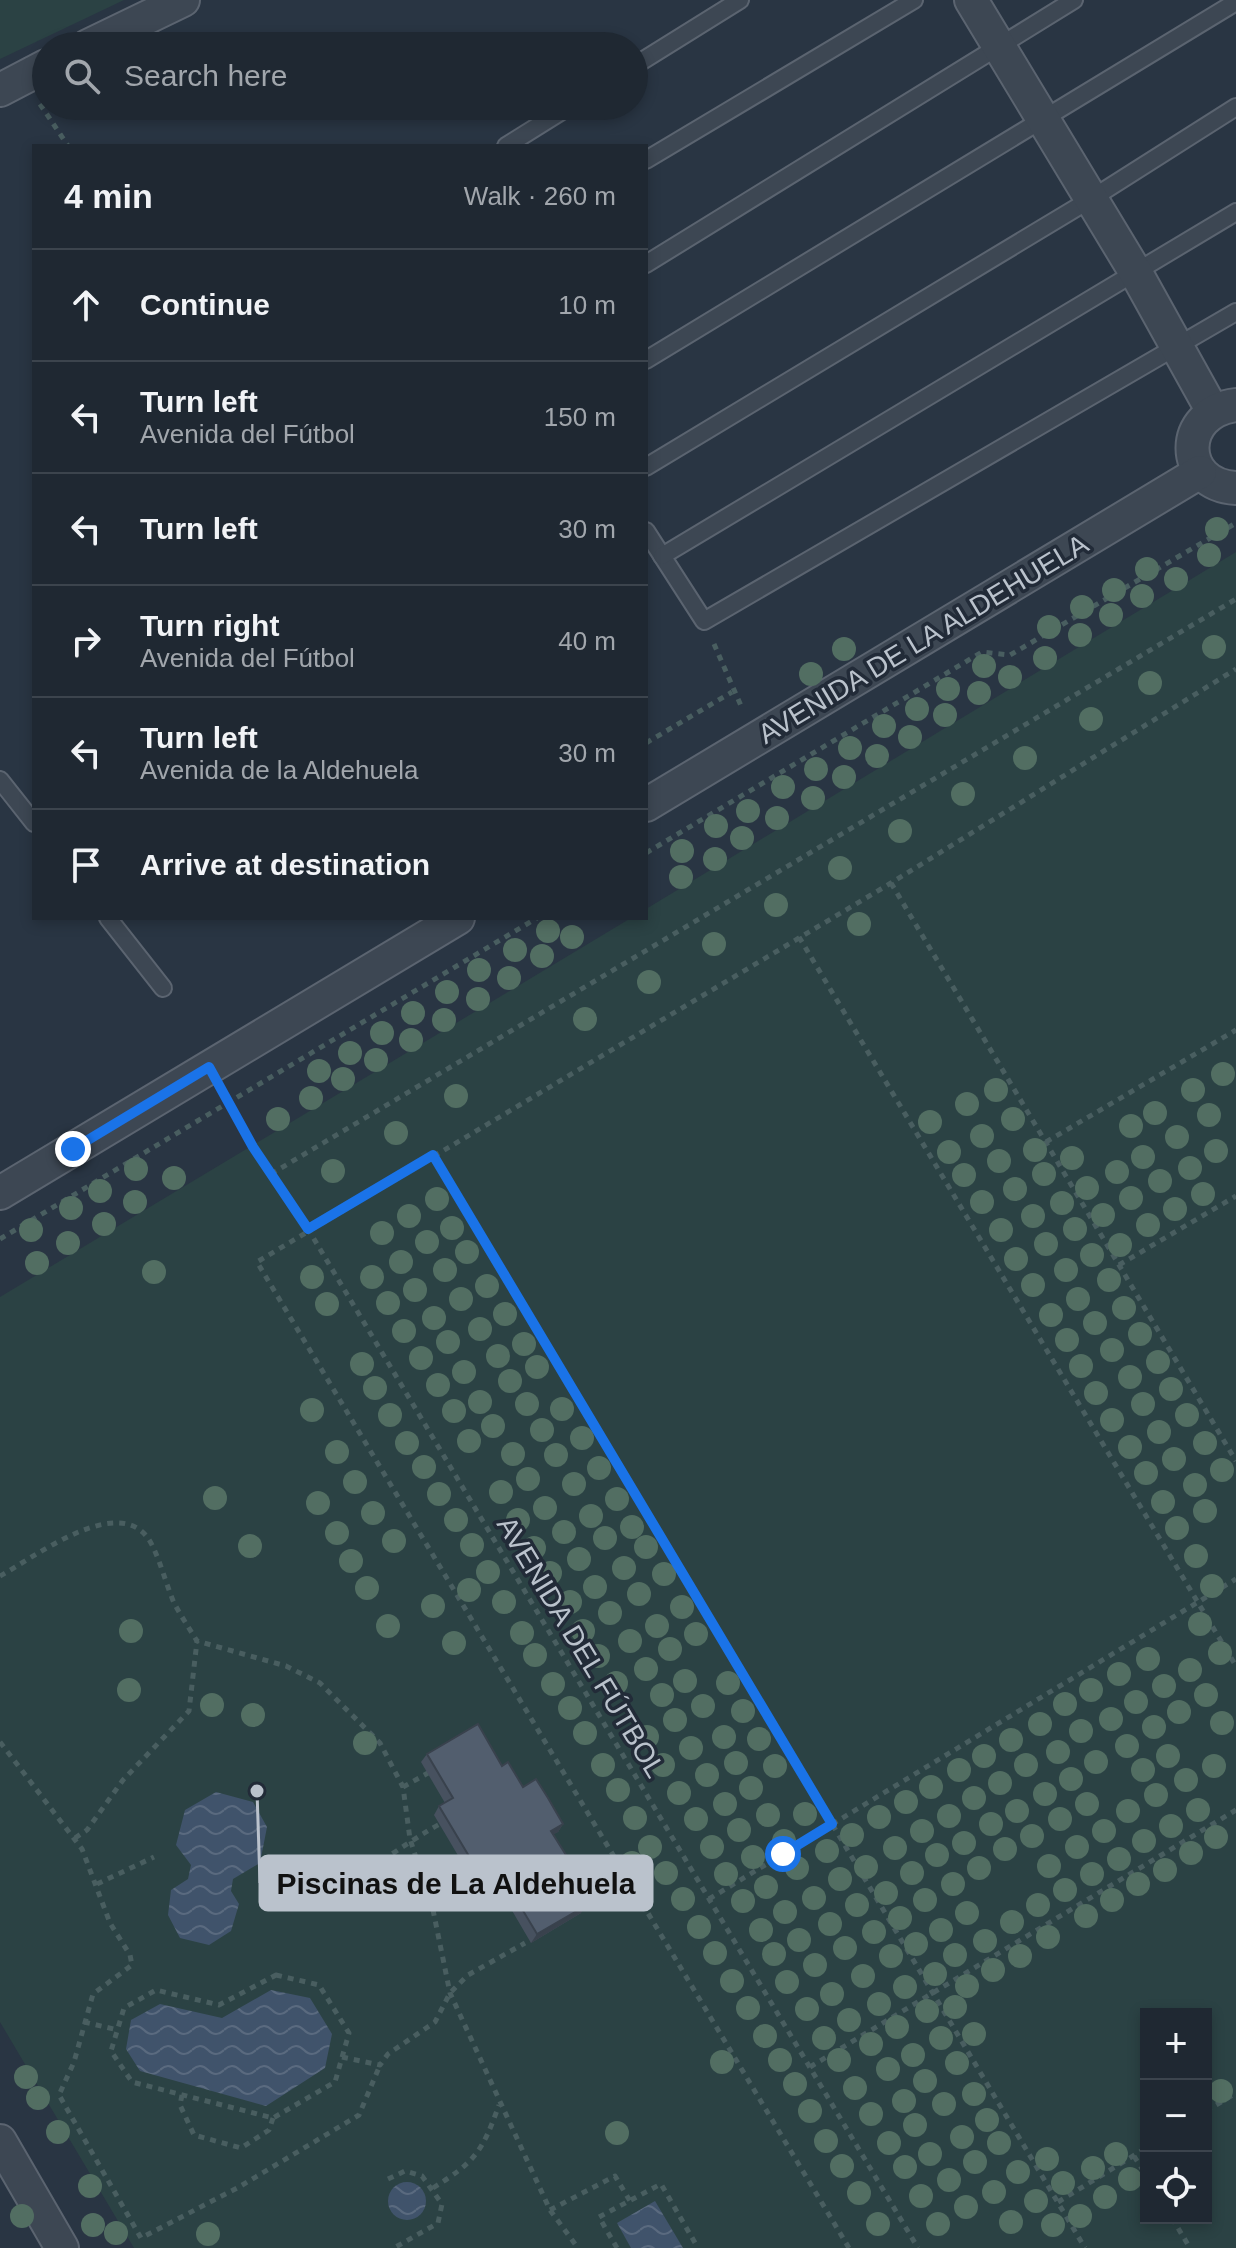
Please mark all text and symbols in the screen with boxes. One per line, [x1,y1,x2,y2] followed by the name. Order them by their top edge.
[32,32,648,120] search box
[60,54,104,98] icon: search
[124,59,287,92] text: Search here
[64,177,153,215] text: 4 min
[464,181,616,211] text: Walk · 260 m
[64,283,108,327] icon: ahead
[140,288,270,321] text: Continue
[558,290,616,320] text: 10 m
[140,385,258,418] text: Turn left
[64,395,108,439] icon: left
[544,402,616,432] text: 150 m
[140,419,355,449] text: Avenida del Fútbol
[64,507,108,551] icon: left
[140,512,258,545] text: Turn left
[558,514,616,544] text: 30 m
[752,528,1094,750] street label: AVENIDA DE LA ALDEHUELA
[140,609,279,642] text: Turn right
[64,619,108,663] icon: right
[558,626,616,656] text: 40 m
[140,643,355,673] text: Avenida del Fútbol
[140,721,258,754] text: Turn left
[64,731,108,775] icon: left
[558,738,616,768] text: 30 m
[140,755,419,785] text: Avenida de la Aldehuela
[64,843,108,887] icon: arrive
[140,848,430,881] text: Arrive at destination
[55,1131,91,1167] route end
[491,1511,671,1783] street label: AVENIDA DEL FÚTBOL
[765,1836,801,1872] route start
[260,1856,652,1910] callout: Piscinas de La Aldehuela
[276,1867,636,1900] text: Piscinas de La Aldehuela
[1140,2008,1212,2224] map controls
[1140,2008,1212,2080] button: +
[1140,2080,1212,2152] button: −
[1140,2152,1212,2224] button: locate

